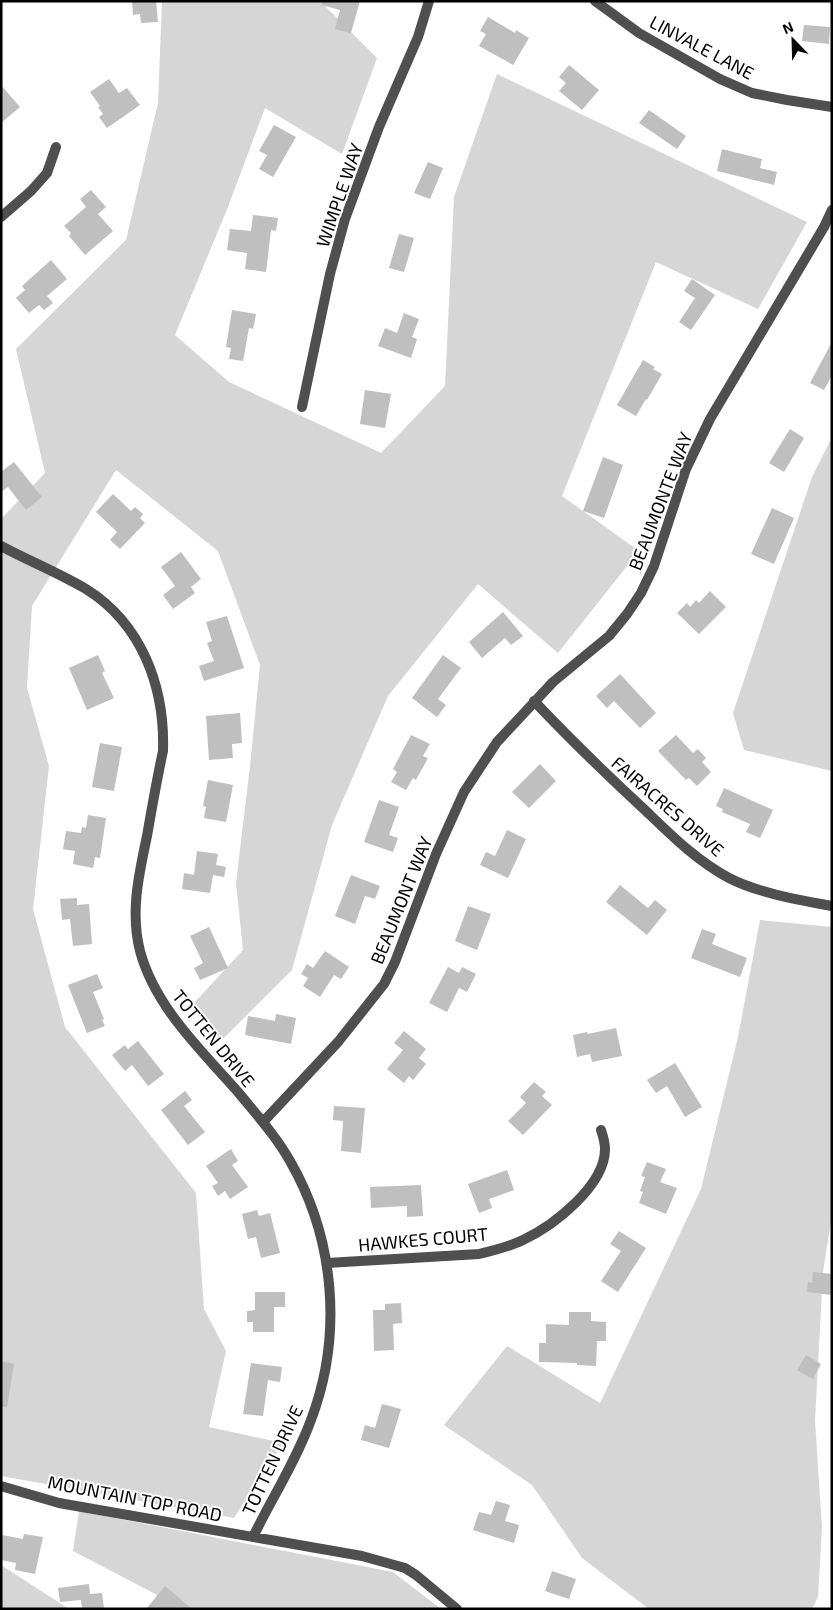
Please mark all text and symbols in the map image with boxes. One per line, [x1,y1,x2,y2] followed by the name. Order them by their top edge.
[646,10,758,84] street label: LINVALE LANE
[768,15,818,65] north arrow
[780,18,796,37] text: N
[311,139,367,250] street label: WIMPLE WAY
[624,428,697,573] street label: BEAUMONTE WAY
[607,751,729,861] street label: FAIRACRES DRIVE
[365,832,437,967] street label: BEAUMONT WAY
[168,985,260,1091] street label: TOTTEN DRIVE
[357,1222,489,1256] street label: HAWKES COURT
[237,1402,307,1518] street label: TOTTEN DRIVE
[46,1470,224,1526] street label: MOUNTAIN TOP ROAD

